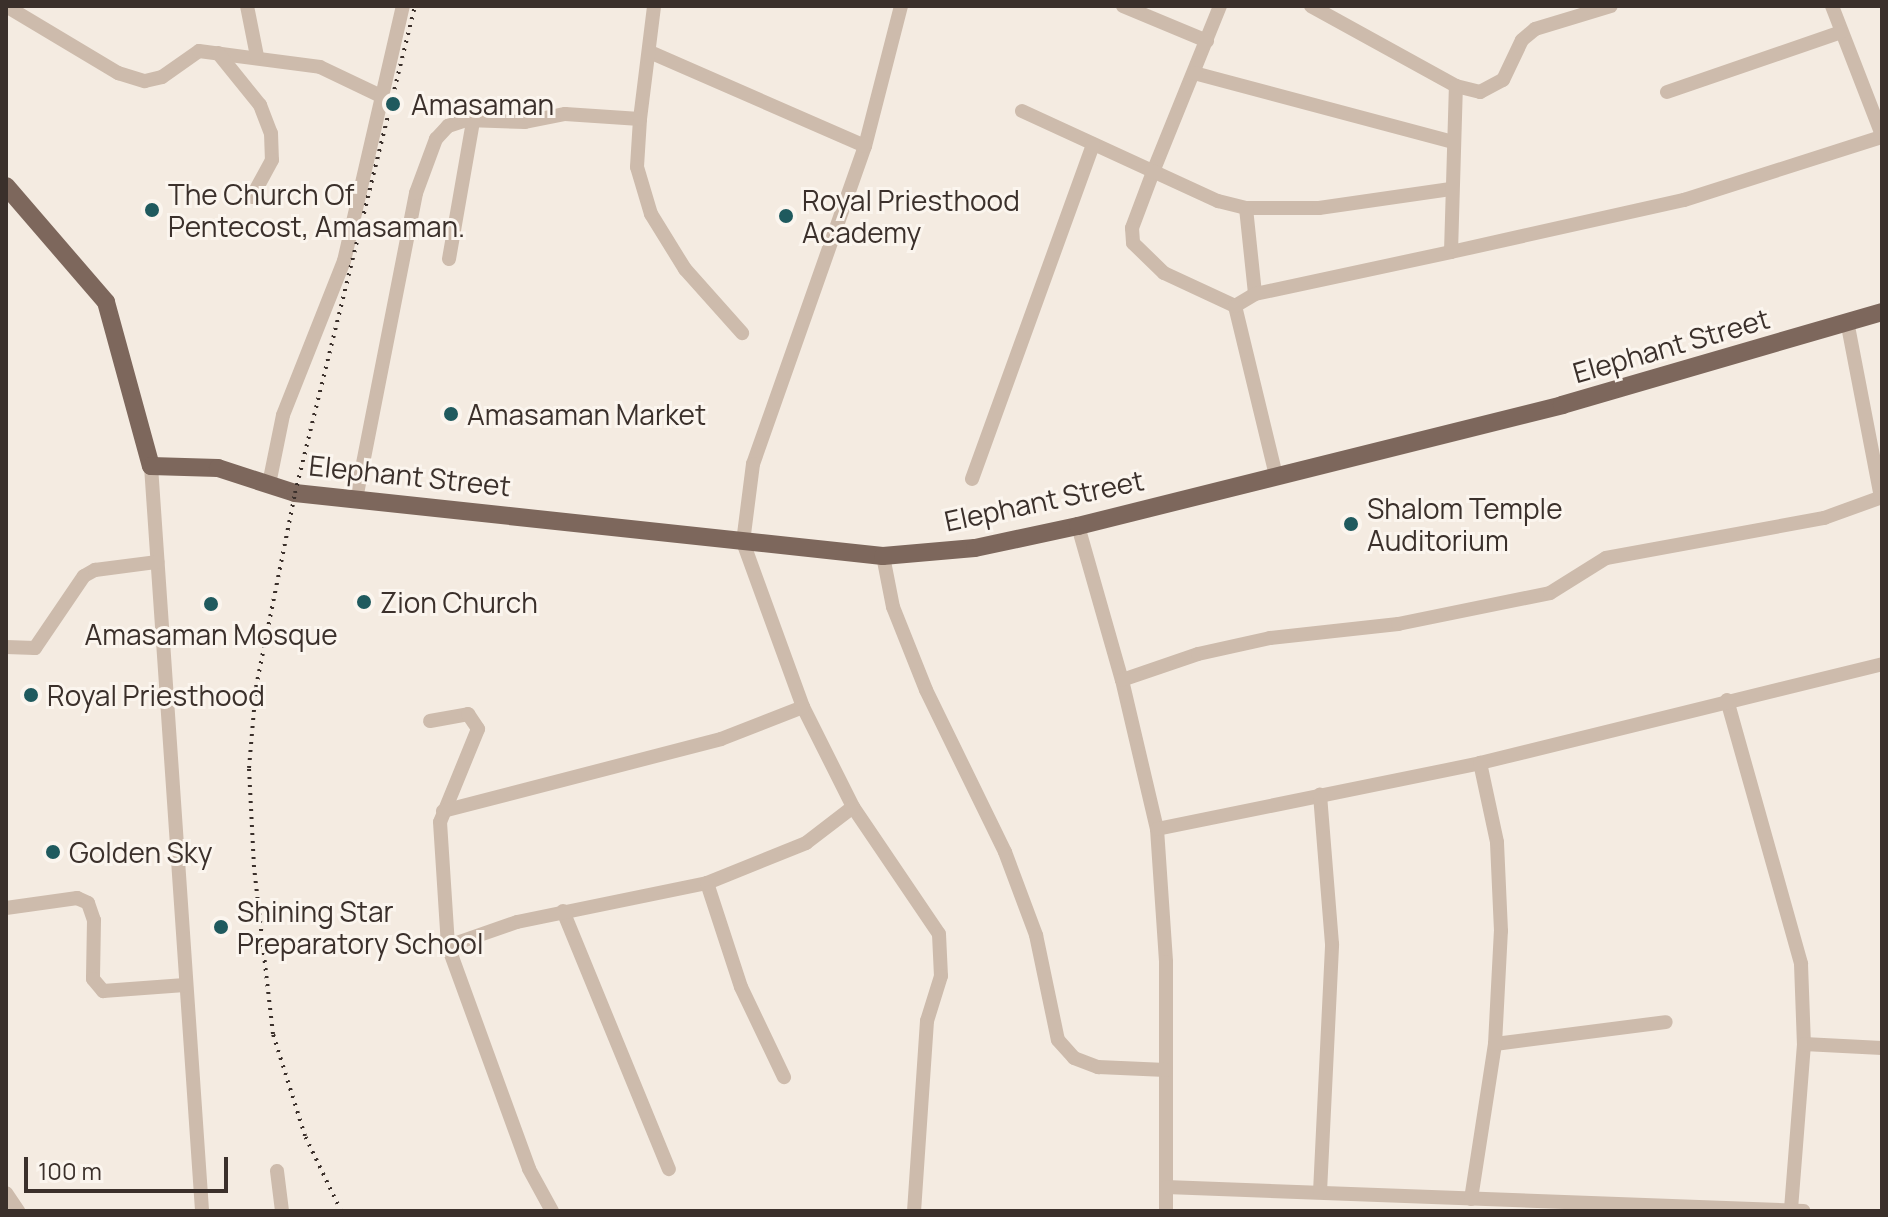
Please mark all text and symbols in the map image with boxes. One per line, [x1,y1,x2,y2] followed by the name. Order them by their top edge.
[411,87,554,121] place label: Amasaman
[382,93,404,115] marker: Amasaman
[168,177,465,243] place label: The Church Of Pentecost, Amasaman.
[802,183,1020,249] place label: Royal Priesthood Academy
[143,201,161,219] marker: The Church Of Pentecost, Amasaman.
[777,207,795,225] marker: Royal Priesthood Academy
[1569,301,1773,389] street label: Elephant Street
[467,397,706,431] place label: Amasaman Market
[442,405,460,423] marker: Amasaman Market
[307,448,513,502] street label: Elephant Street
[941,462,1147,538] street label: Elephant Street
[1367,491,1563,557] place label: Shalom Temple Auditorium
[1342,515,1360,533] marker: Shalom Temple Auditorium
[380,585,538,619] place label: Zion Church
[355,593,373,611] marker: Zion Church
[202,595,220,613] marker: Amasaman Mosque
[84,617,338,651] place label: Amasaman Mosque
[47,678,265,712] place label: Royal Priesthood
[22,686,40,704] marker: Royal Priesthood
[69,835,213,869] place label: Golden Sky
[44,843,62,861] marker: Golden Sky
[237,894,483,960] place label: Shining Star Preparatory School
[212,918,230,936] marker: Shining Star Preparatory School
[28,1141,232,1191] scale bar
[38,1154,102,1187] text: 100 m

